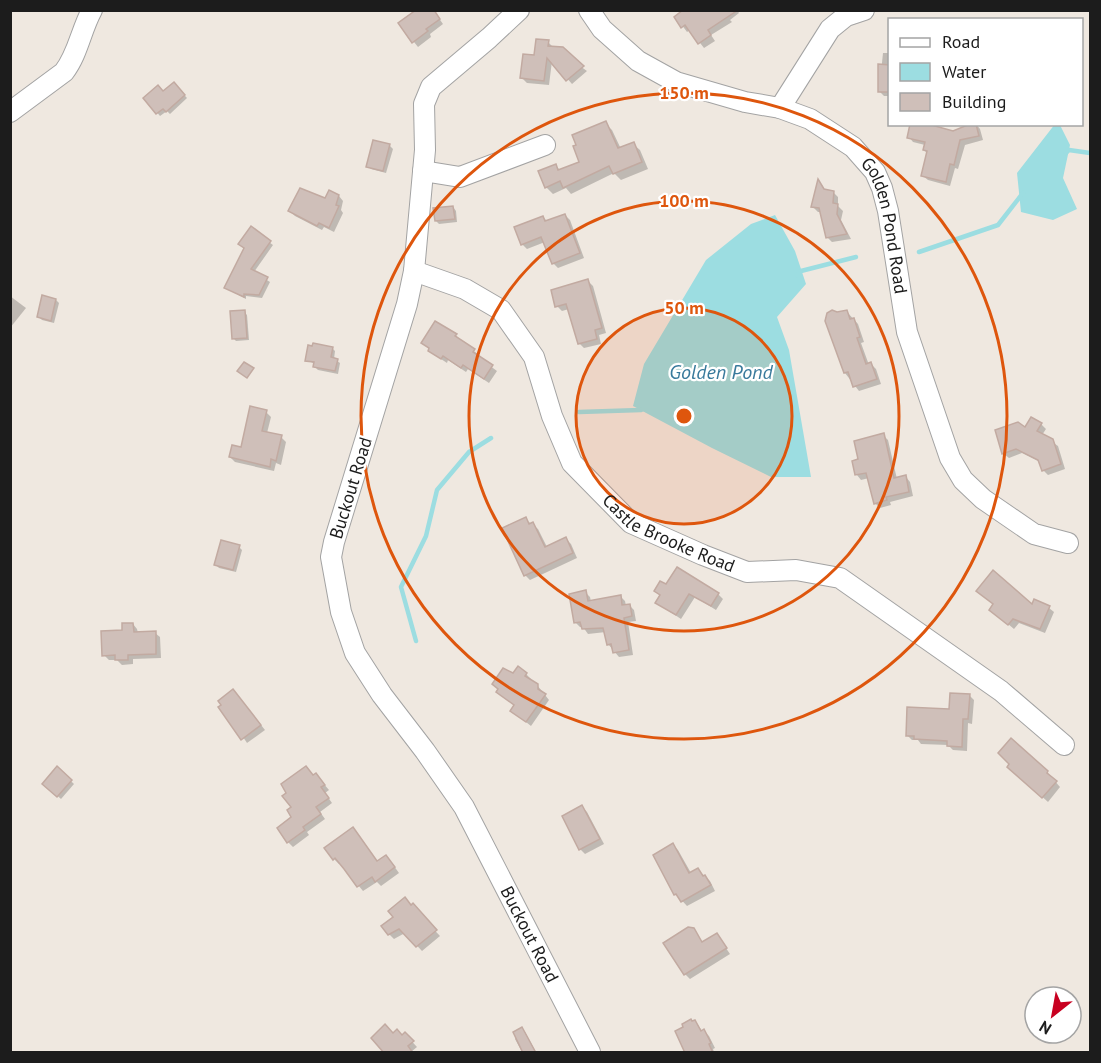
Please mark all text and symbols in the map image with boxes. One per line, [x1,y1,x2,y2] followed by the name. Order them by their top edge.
[888,18,1083,126] legend
[942,30,980,53] text: Road
[942,60,986,83] text: Water
[659,81,709,104] text: 150 m
[942,90,1006,113] text: Building
[856,152,913,295] street label: Golden Pond Road
[659,189,709,212] text: 100 m
[664,296,704,319] text: 50 m
[669,359,774,385] water label: Golden Pond
[674,406,694,426] centre of rings
[324,434,377,541] street label: Buckout Road
[598,489,738,577] street label: Castle Brooke Road
[496,882,564,986] street label: Buckout Road
[1023,985,1083,1045] north arrow
[1036,1017,1055,1039] text: N

